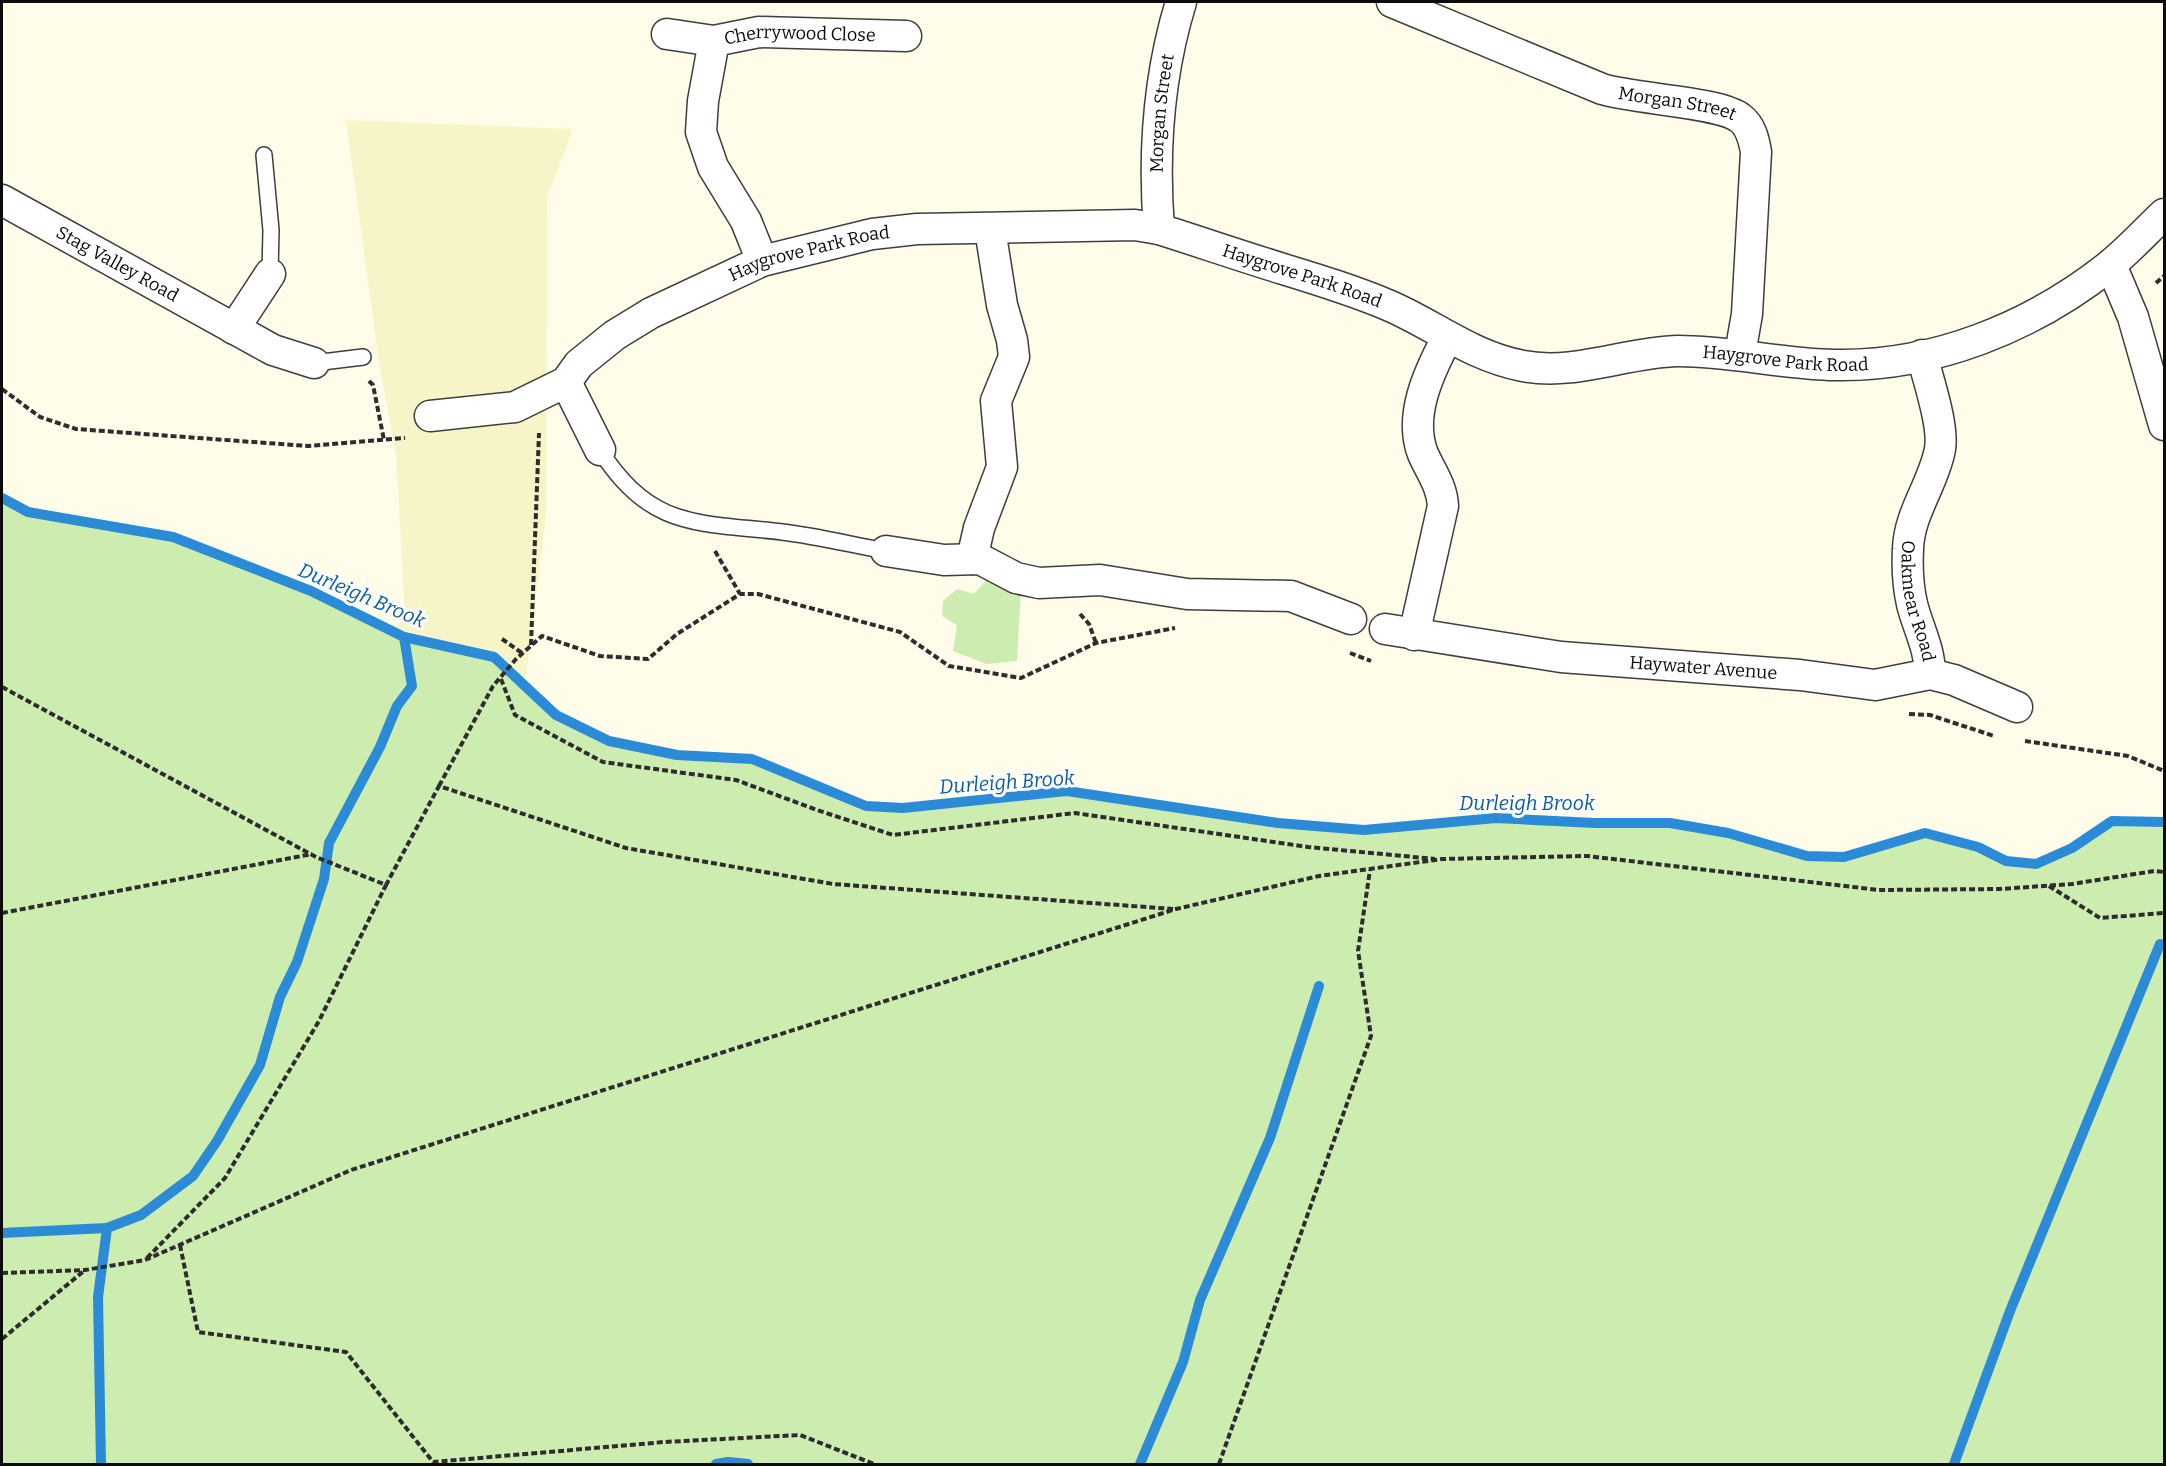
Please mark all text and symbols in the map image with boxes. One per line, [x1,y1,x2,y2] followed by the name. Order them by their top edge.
[722,21,876,50] street label: Cherrywood Close
[1146,52,1179,173] street label: Morgan Street
[1617,82,1740,125] street label: Morgan Street
[52,221,183,307] street label: Stag Valley Road
[725,221,891,286] street label: Haygrove Park Road
[1220,239,1385,313] street label: Haygrove Park Road
[1702,341,1870,376] street label: Haygrove Park Road
[1897,540,1940,664] street label: Oakmear Road
[295,557,429,633] water label: Durleigh Brook
[1629,651,1778,684] street label: Haywater Avenue
[939,765,1076,799] water label: Durleigh Brook
[1459,791,1595,815] water label: Durleigh Brook

